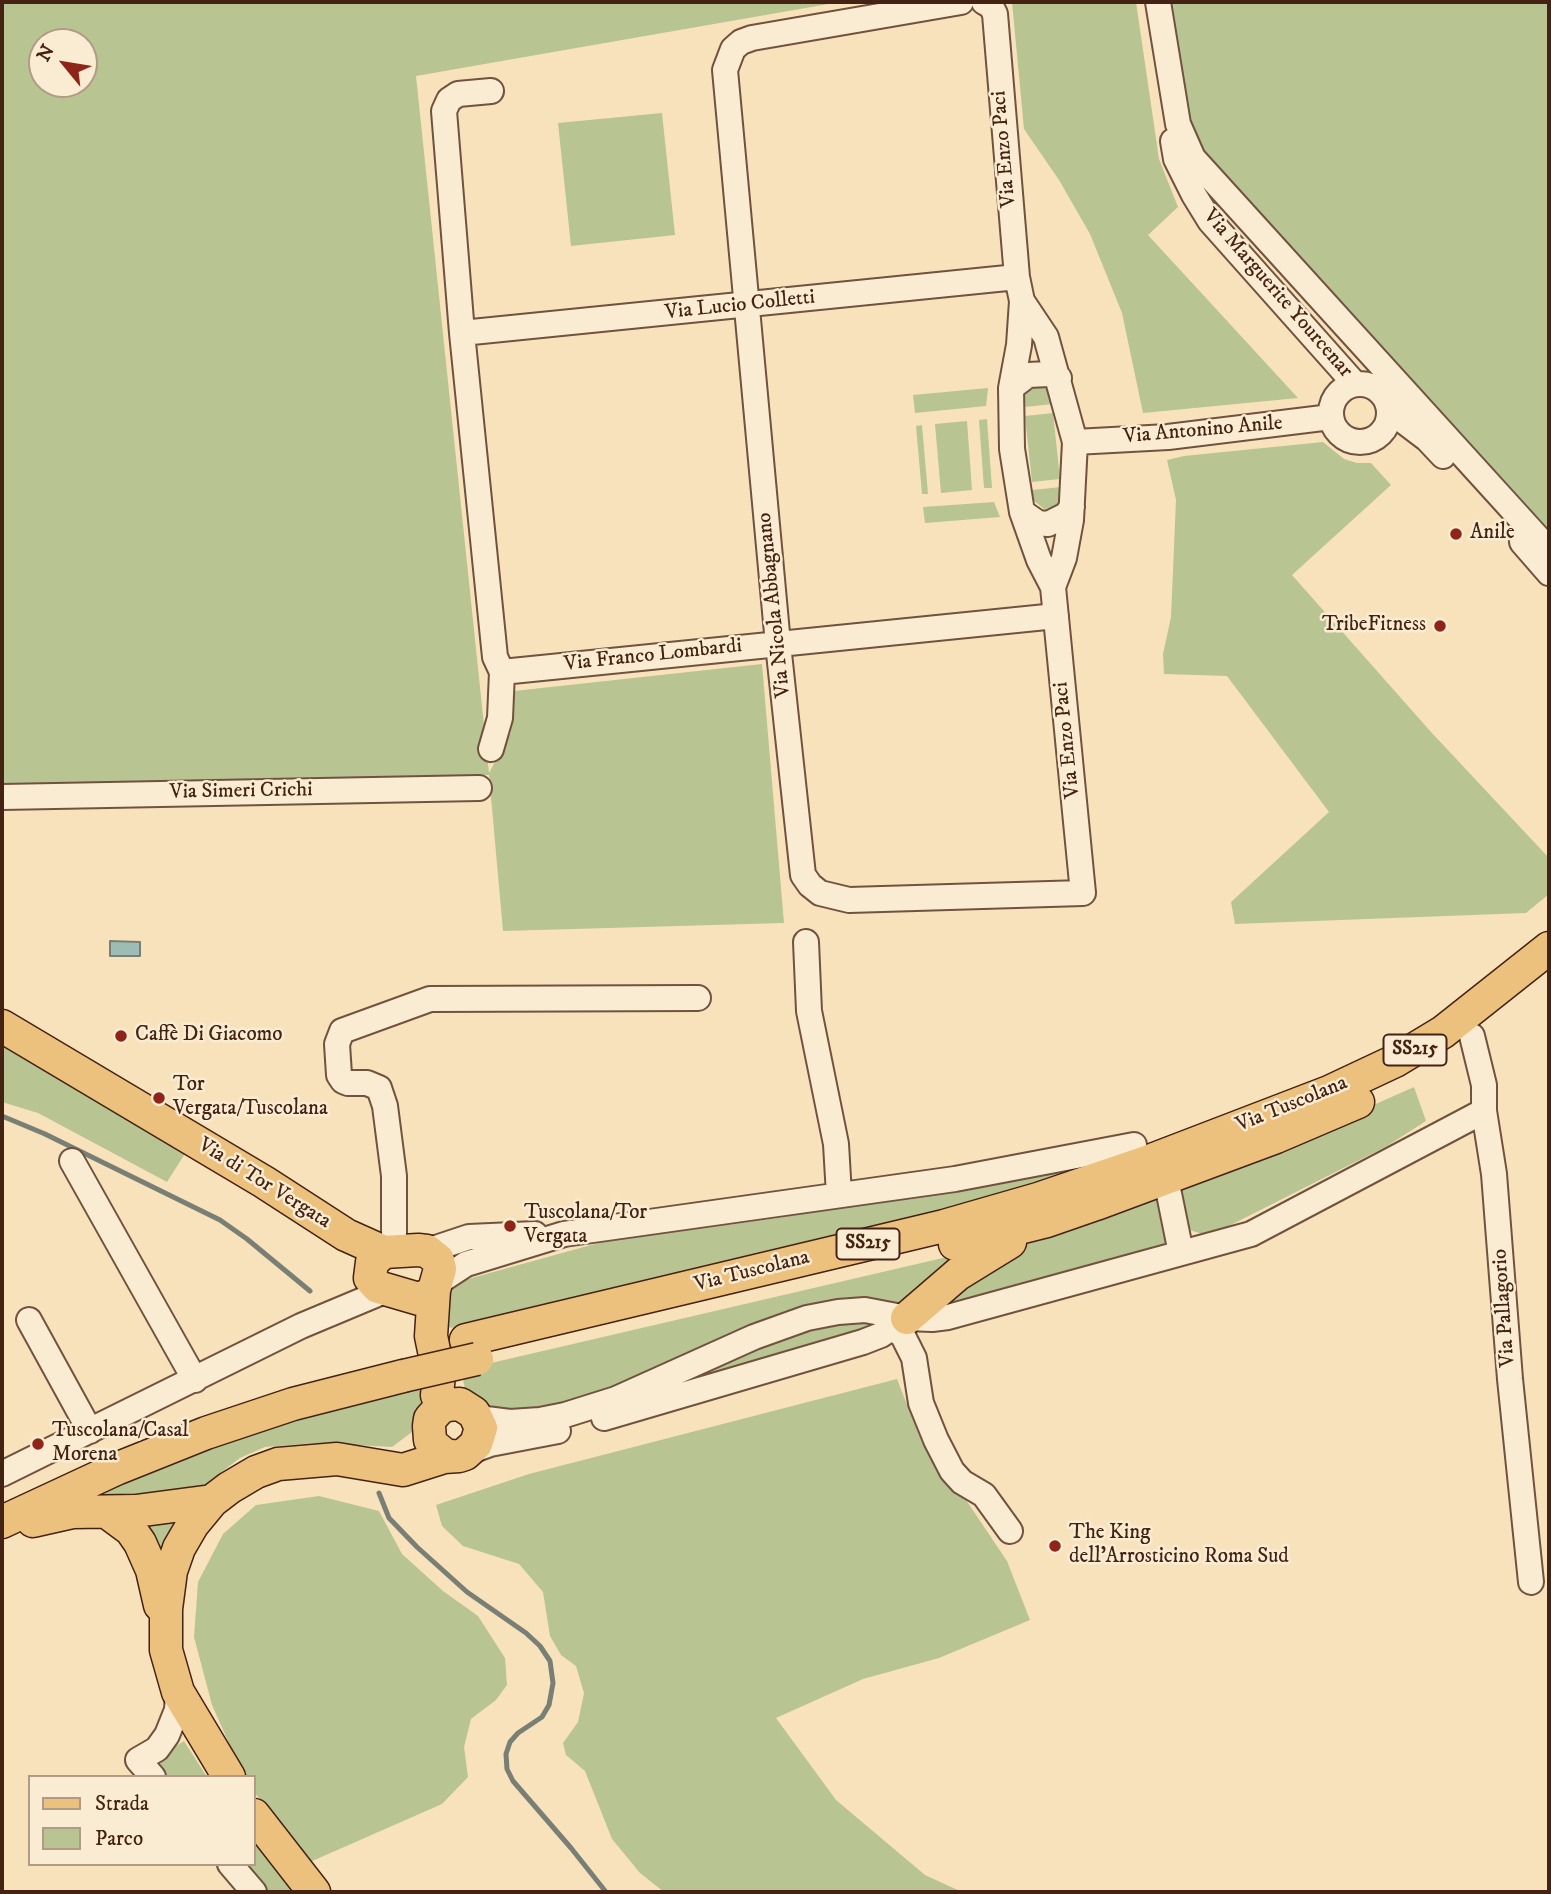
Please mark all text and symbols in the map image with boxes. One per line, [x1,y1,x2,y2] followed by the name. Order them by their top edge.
[28,28,98,98] north arrow
[32,41,60,66] text: N
[987,90,1023,208] street label: Via Enzo Paci
[1197,204,1357,384] street label: Via Marguerite Yourcenar
[664,286,816,326] street label: Via Lucio Colletti
[1122,411,1284,451] street label: Via Antonino Anile
[753,511,797,699] street label: Via Nicola Abbagnano
[1470,521,1515,547] place label: Anile
[1448,526,1464,542] marker: Anile
[1322,613,1426,639] place label: TribeFitness
[1432,618,1448,634] marker: TribeFitness
[563,634,743,678] street label: Via Franco Lombardi
[1049,680,1087,800] street label: Via Enzo Paci
[169,778,313,806] street label: Via Simeri Crichi
[135,1023,283,1049] place label: Caffè Di Giacomo
[113,1028,129,1044] marker: Caffè Di Giacomo
[1384,1034,1446,1066] road number: SS215
[1233,1071,1351,1139] street label: Via Tuscolana
[173,1073,328,1123] place label: Tor Vergata/Tuscolana
[151,1090,167,1106] marker: Tor Vergata/Tuscolana
[193,1133,335,1235] street label: Via di Tor Vergata
[524,1201,647,1251] place label: Tuscolana/Tor Vergata
[502,1218,518,1234] marker: Tuscolana/Tor Vergata
[836,1228,900,1260] road number: SS215
[692,1246,812,1298] street label: Via Tuscolana
[1488,1248,1522,1368] street label: Via Pallagorio
[52,1419,189,1469] place label: Tuscolana/Casal Morena
[30,1436,46,1452] marker: Tuscolana/Casal Morena
[1069,1521,1289,1571] place label: The King dell'Arrosticino Roma Sud
[1047,1538,1063,1554] marker: The King dell'Arrosticino Roma Sud
[28,1775,256,1866] legend
[95,1791,149,1817] text: Strada
[95,1826,143,1852] text: Parco

